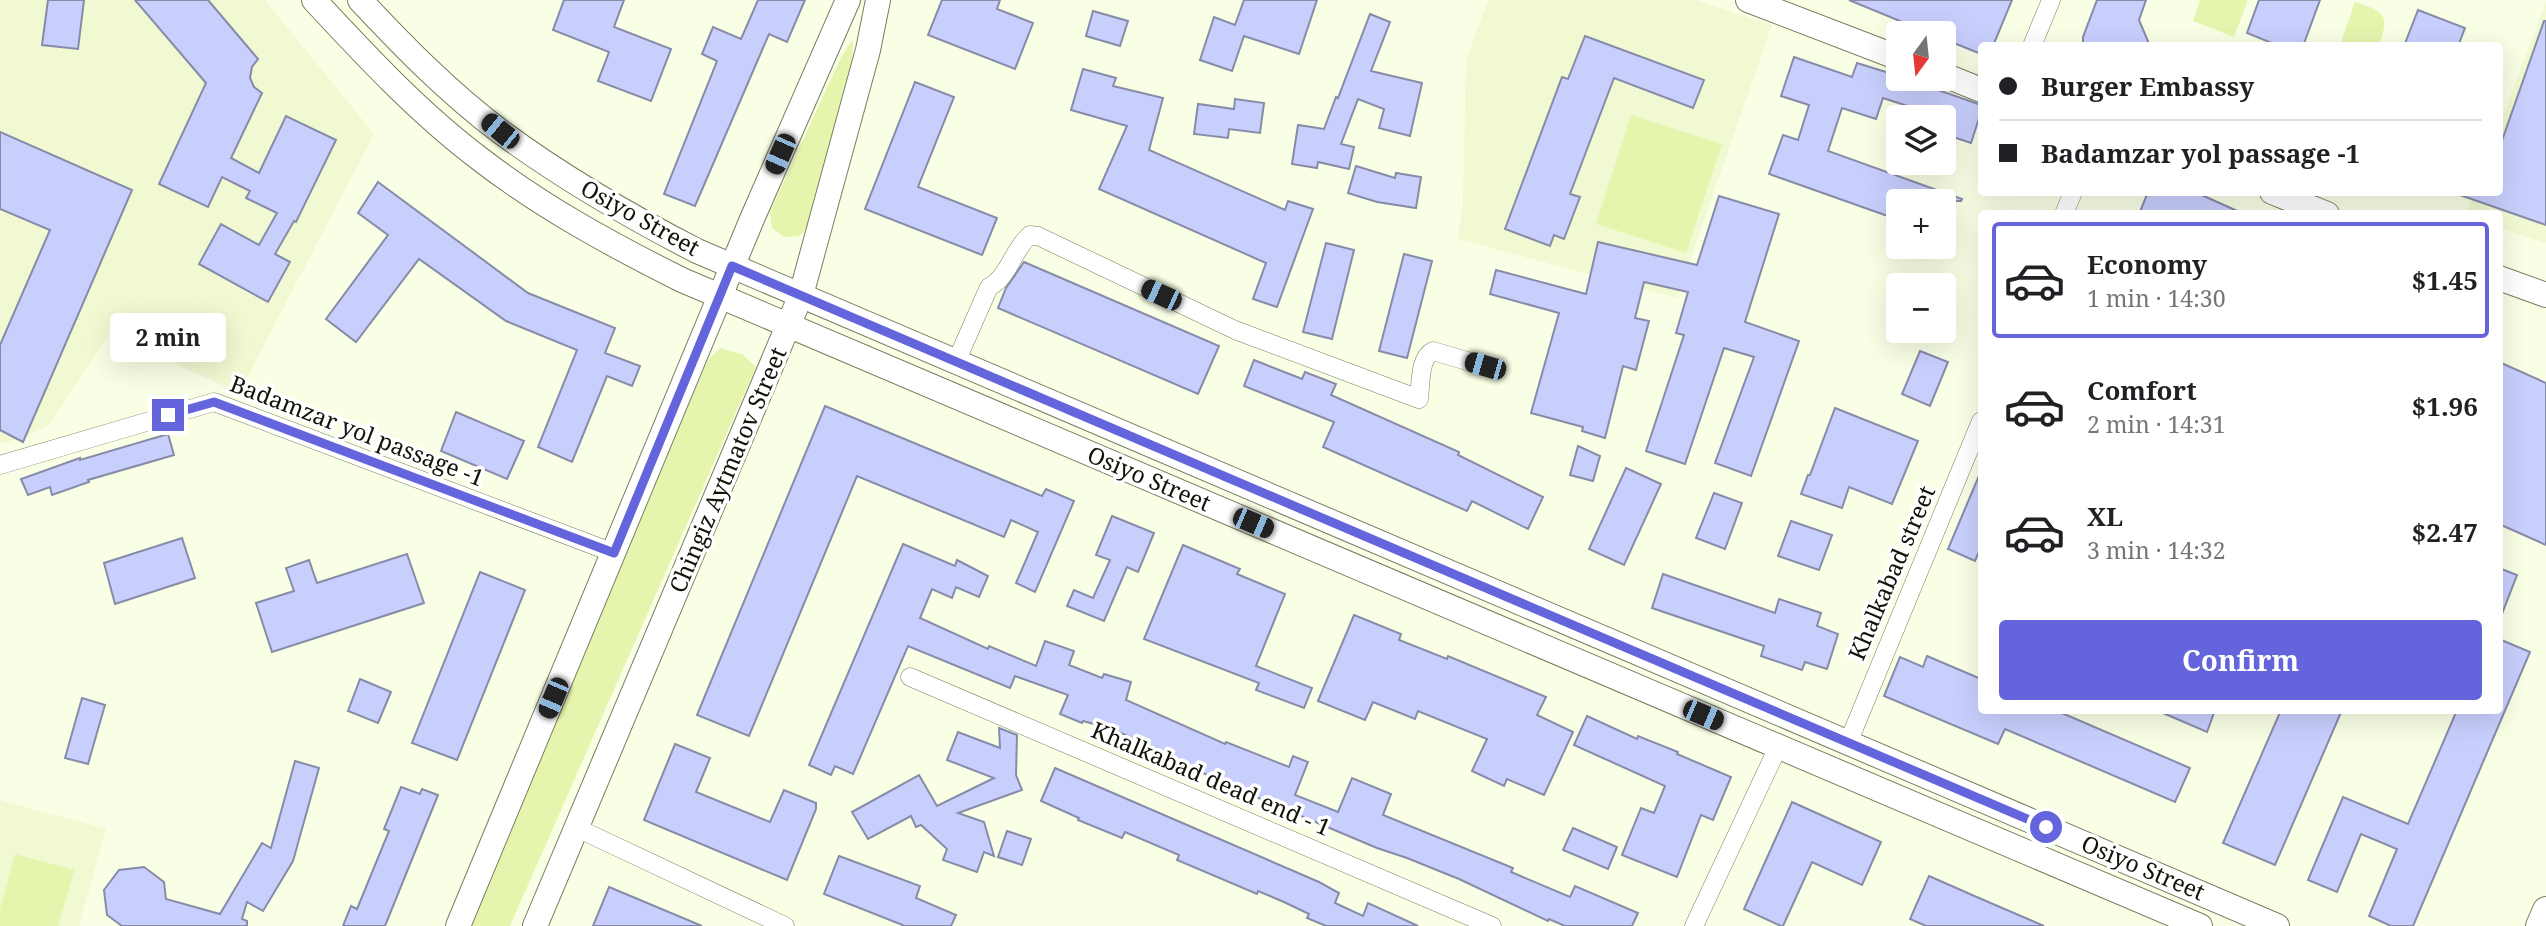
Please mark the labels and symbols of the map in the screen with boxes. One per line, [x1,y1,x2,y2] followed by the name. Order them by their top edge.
[1886,21,1956,91] north arrow
[478,110,523,152] car
[762,131,799,177] car
[575,171,706,263] street label: Osiyo Street
[1138,277,1185,313] car
[110,314,226,362] callout: 2 min
[661,342,793,597] street label: Chingiz Aytmatov Street
[1462,350,1509,382] car
[226,367,489,493] street label: Bаdаmzаr yol passage -1
[152,399,184,431] route end
[1083,438,1216,518] street label: Osiyo Street
[1840,481,1942,665] street label: Khalkabad street
[1230,505,1277,541] car
[536,675,571,721] car
[1680,697,1727,733] car
[1087,713,1336,843] street label: Khalkabad dead end - 1
[2030,811,2062,843] route start
[2077,827,2210,907] street label: Osiyo Street

